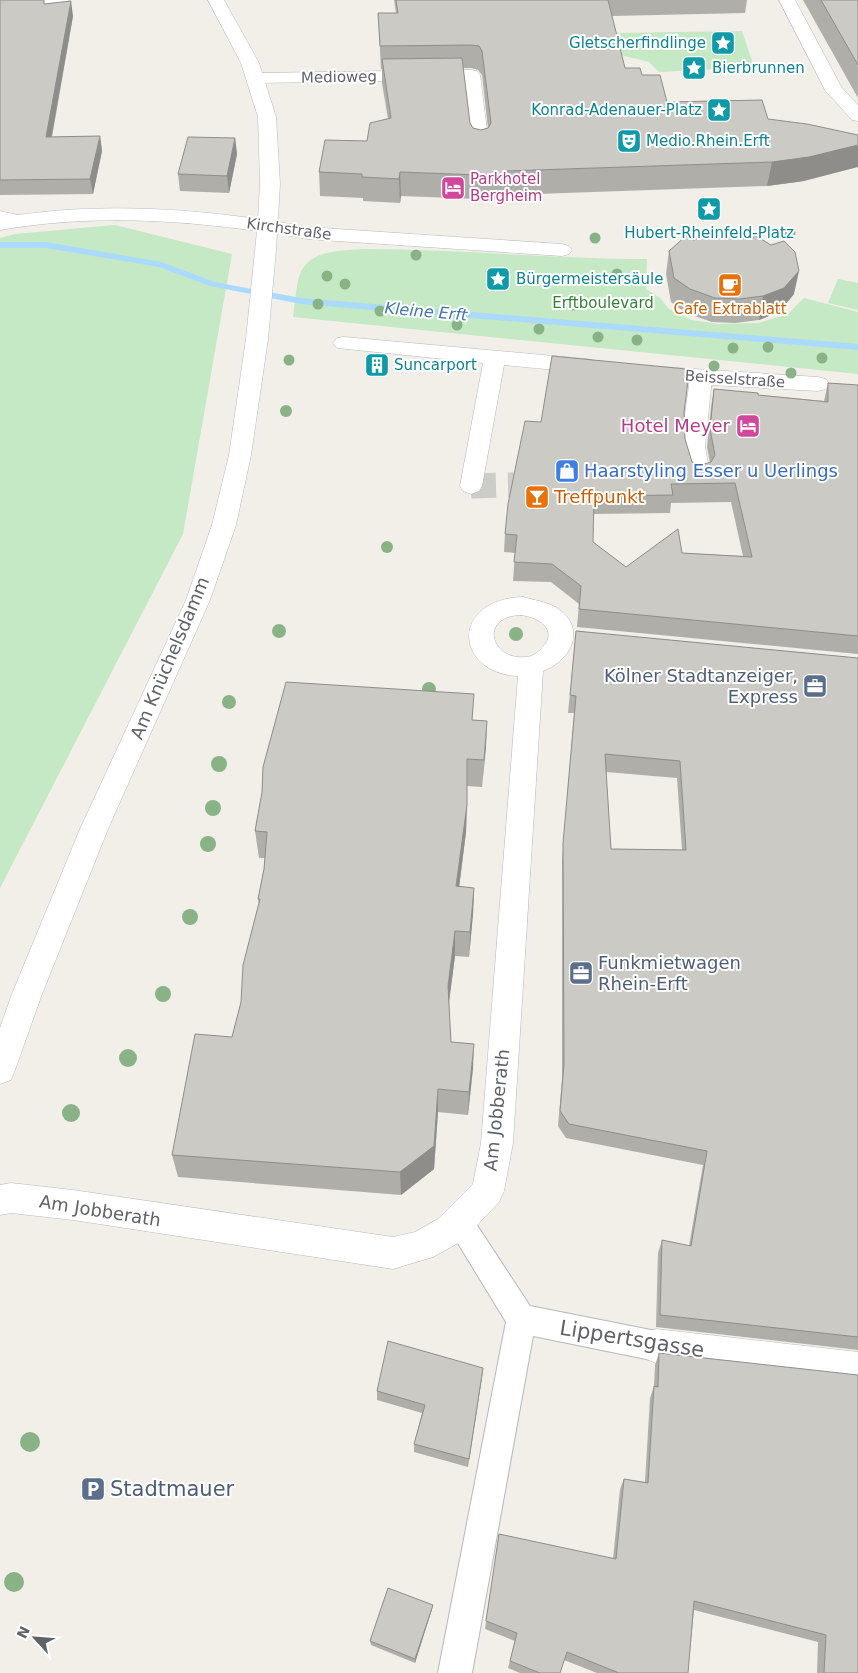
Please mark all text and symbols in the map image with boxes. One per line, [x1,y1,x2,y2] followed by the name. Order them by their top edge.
[710,30,736,56] place icon: Gletscherfindlinge
[569,34,706,52] place label: Gletscherfindlinge
[681,55,707,81] place icon: Bierbrunnen
[712,59,805,77] place label: Bierbrunnen
[301,67,377,87] street label: Medioweg
[706,97,732,123] place icon: Konrad-Adenauer-Platz
[531,101,702,119] place label: Konrad-Adenauer-Platz
[616,128,642,154] theatre icon: Medio.Rhein.Erft
[646,132,770,150] place label: Medio.Rhein.Erft
[470,170,542,205] place label: Parkhotel Bergheim
[440,175,466,201] hotel icon: Parkhotel Bergheim
[696,196,722,222] place icon: Hubert-Rheinfeld-Platz
[245,214,333,244] street label: Kirchstraße
[624,224,794,242] place label: Hubert-Rheinfeld-Platz
[485,266,511,292] place icon: Bürgermeistersäule
[516,270,663,288] place label: Bürgermeistersäule
[717,272,743,298] cafe icon: Cafe Extrablatt
[552,294,654,312] park label: Erftboulevard
[384,298,469,325] water label: Kleine Erft
[673,300,787,318] place label: Cafe Extrablatt
[364,352,390,378] building icon: Suncarport
[394,356,477,374] place label: Suncarport
[684,367,786,391] street label: Beisselstraße
[735,413,761,439] hotel icon: Hotel Meyer
[621,415,731,436] place label: Hotel Meyer
[554,458,580,484] shop icon: Haarstyling Esser u Uerlings
[584,460,838,481] place label: Haarstyling Esser u Uerlings
[524,484,550,510] bar icon: Treffpunkt
[553,486,645,507] place label: Treffpunkt
[126,573,213,742] street label: Am Knüchelsdamm
[604,665,798,707] place label: Kölner Stadtanzeiger, Express
[802,673,828,699] office icon: Kölner Stadtanzeiger, Express
[598,952,741,994] place label: Funkmietwagen Rhein-Erft
[568,960,594,986] office icon: Funkmietwagen Rhein-Erft
[480,1048,513,1172] street label: Am Jobberath
[38,1191,162,1230] street label: Am Jobberath
[558,1316,706,1362] street label: Lippertsgasse
[80,1476,106,1502] parking icon: Stadtmauer
[110,1477,235,1501] place label: Stadtmauer
[10,1613,60,1663] north arrow
[14,1624,33,1641] text: N

